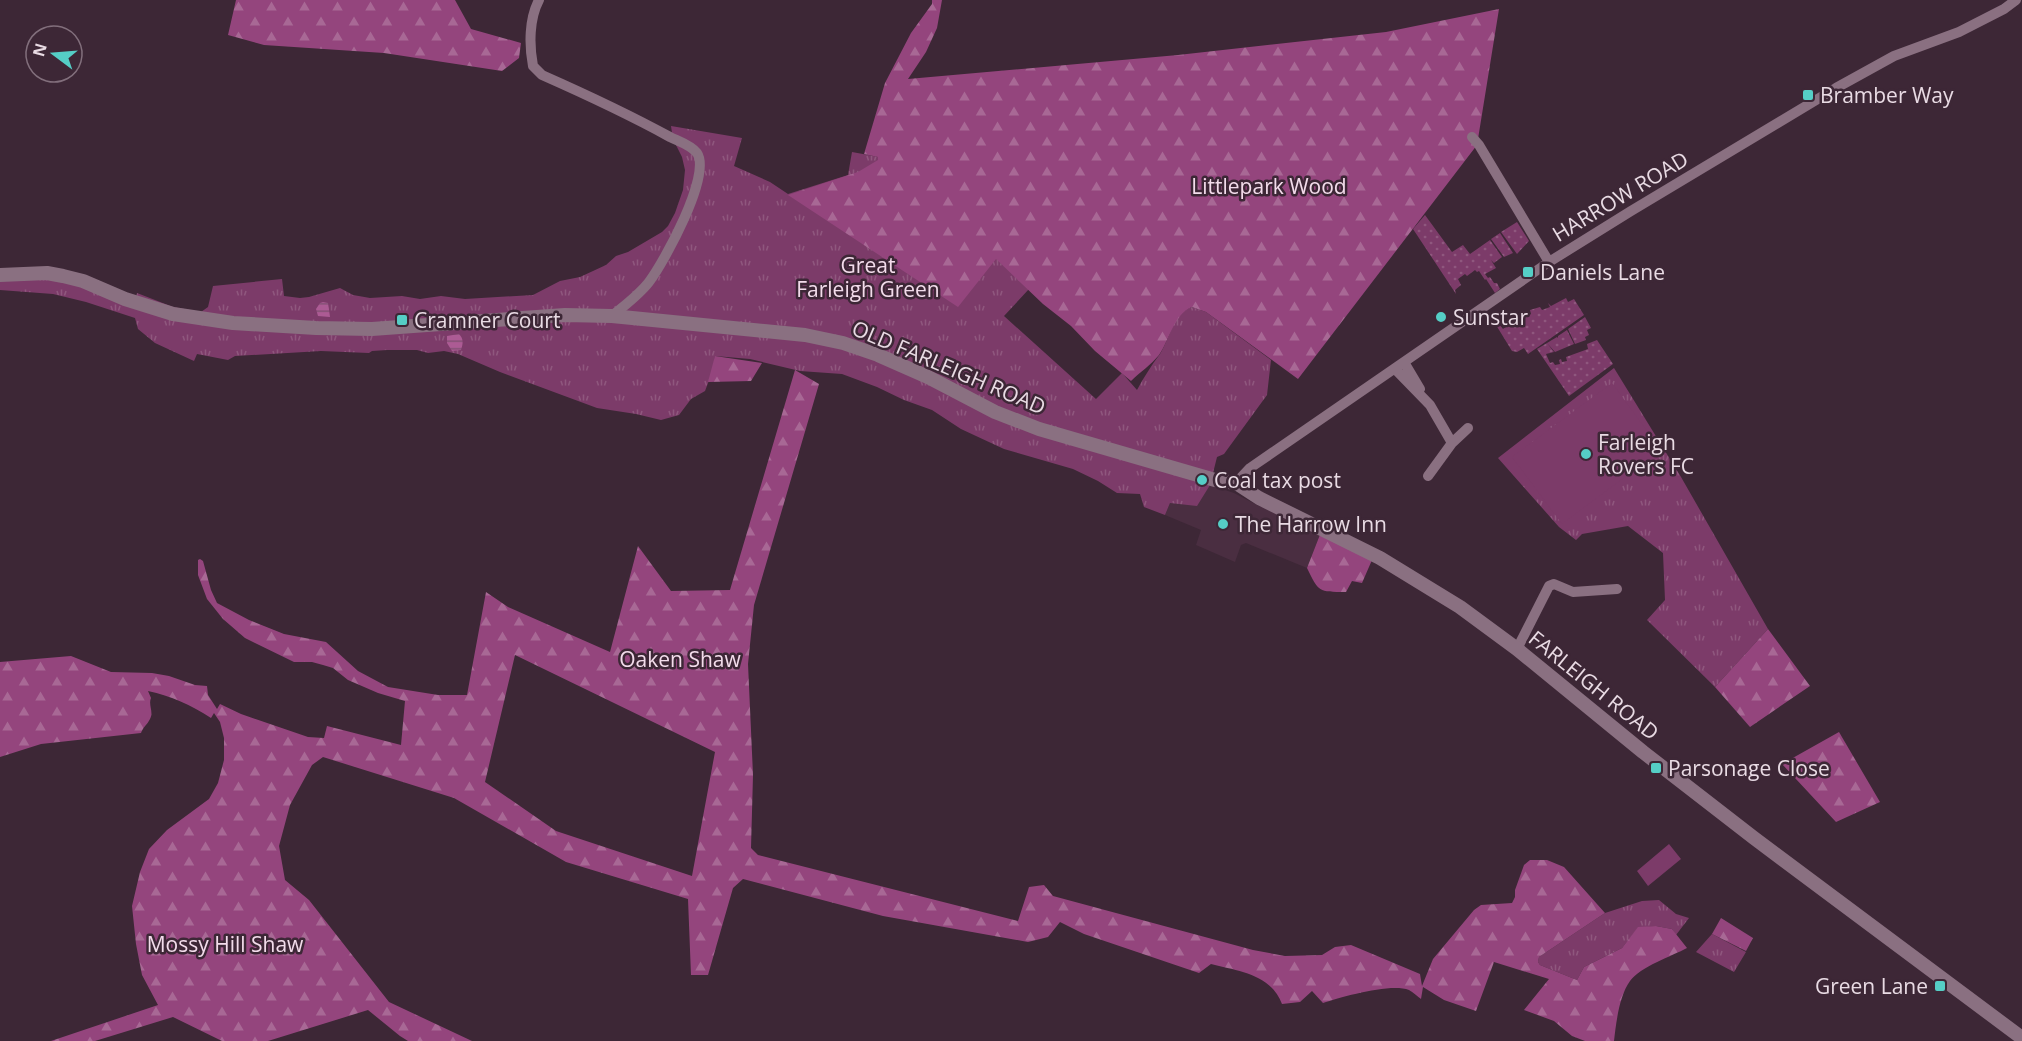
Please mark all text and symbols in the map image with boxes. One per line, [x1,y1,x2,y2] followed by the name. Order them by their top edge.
[24,24,84,84] north arrow
[27,41,52,59] text: N
[1820,81,1954,109] place label: Bramber Way
[1801,88,1815,102] marker: Bramber Way
[1547,144,1693,248] street label: HARROW ROAD
[1191,172,1347,200] park label: Littlepark Wood
[796,251,940,303] park label: Great Farleigh Green
[1540,258,1665,286] place label: Daniels Lane
[1521,265,1535,279] marker: Daniels Lane
[1453,303,1528,331] place label: Sunstar
[414,306,560,334] place label: Cramner Court
[1434,310,1448,324] marker: Sunstar
[395,313,409,327] marker: Cramner Court
[848,314,1050,420] street label: OLD FARLEIGH ROAD
[1598,428,1694,480] place label: Farleigh Rovers FC
[1579,447,1593,461] marker: Farleigh Rovers FC
[1214,466,1341,494] place label: Coal tax post
[1195,473,1209,487] marker: Coal tax post
[1235,510,1387,538] place label: The Harrow Inn
[1216,517,1230,531] marker: The Harrow Inn
[1523,624,1665,746] street label: FARLEIGH ROAD
[619,645,741,673] park label: Oaken Shaw
[1668,754,1830,782] place label: Parsonage Close
[1649,761,1663,775] marker: Parsonage Close
[147,930,304,958] park label: Mossy Hill Shaw
[1815,972,1928,1000] place label: Green Lane
[1933,979,1947,993] marker: Green Lane

